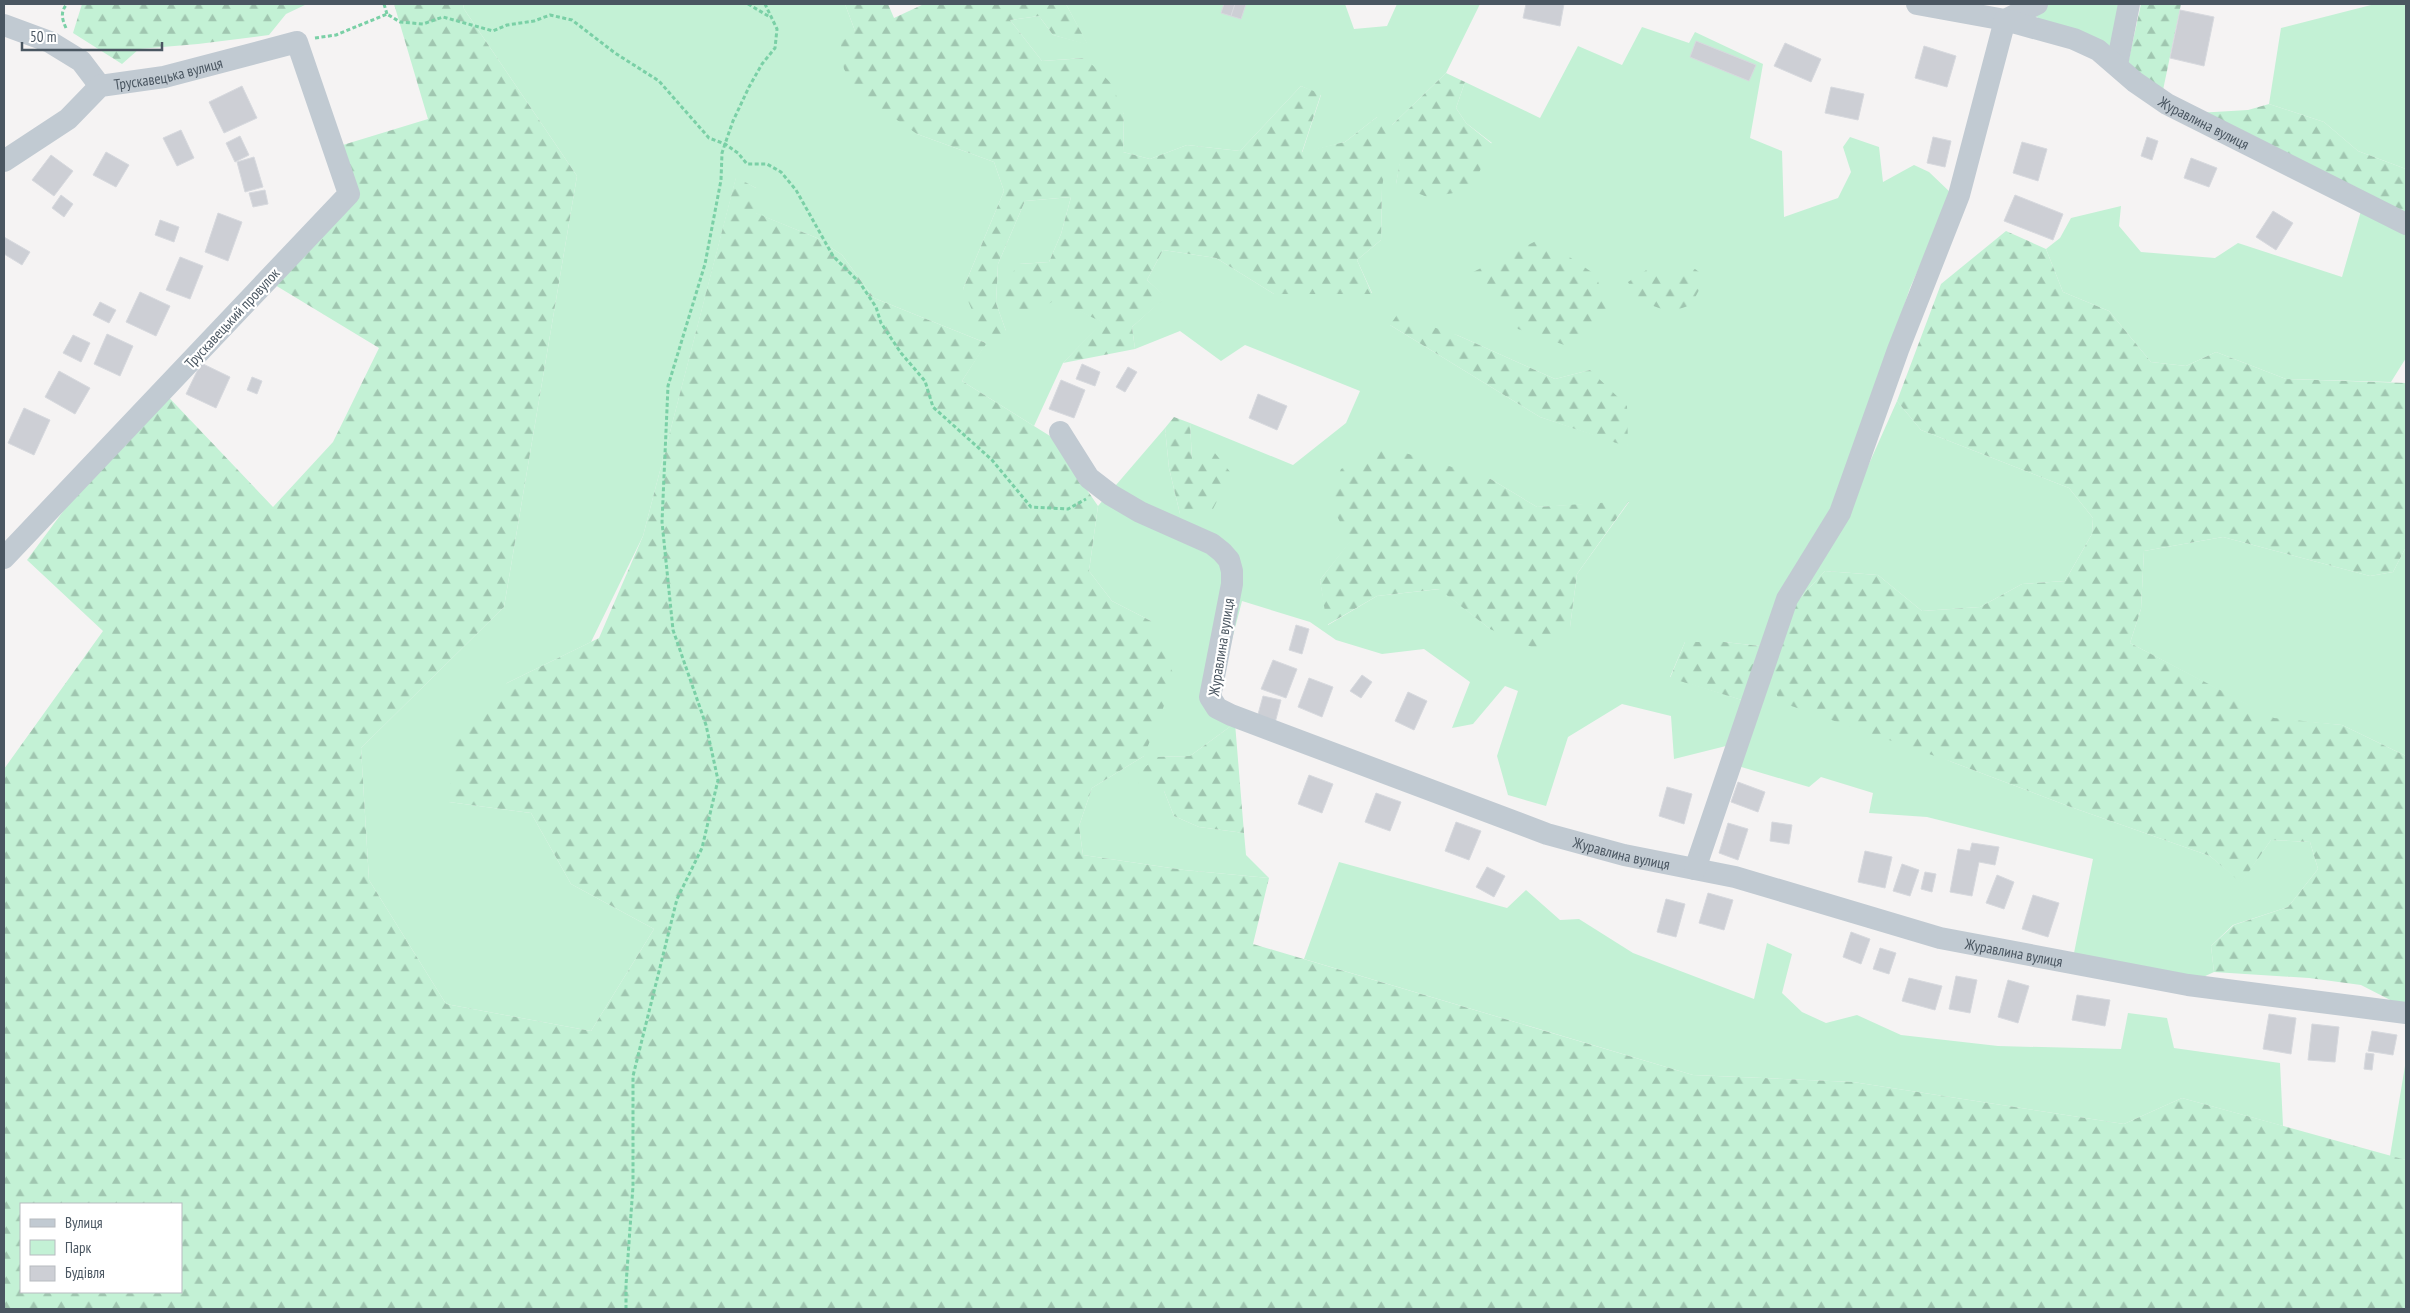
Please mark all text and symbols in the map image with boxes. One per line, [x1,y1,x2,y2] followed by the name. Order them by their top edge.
[22,20,162,52] scale bar
[30,27,56,46] text: 50 m
[113,52,225,93] street label: Трускавецька вулиця
[2154,91,2253,153] street label: Журавлина вулиця
[181,264,284,372] street label: Трускавецький провулок
[1204,596,1238,698] street label: Журавлина вулиця
[1570,832,1672,873] street label: Журавлина вулиця
[1963,933,2065,971] street label: Журавлина вулиця
[20,1203,182,1293] legend
[65,1213,103,1232] text: Вулиця
[65,1238,91,1257] text: Парк
[65,1263,105,1282] text: Будівля

